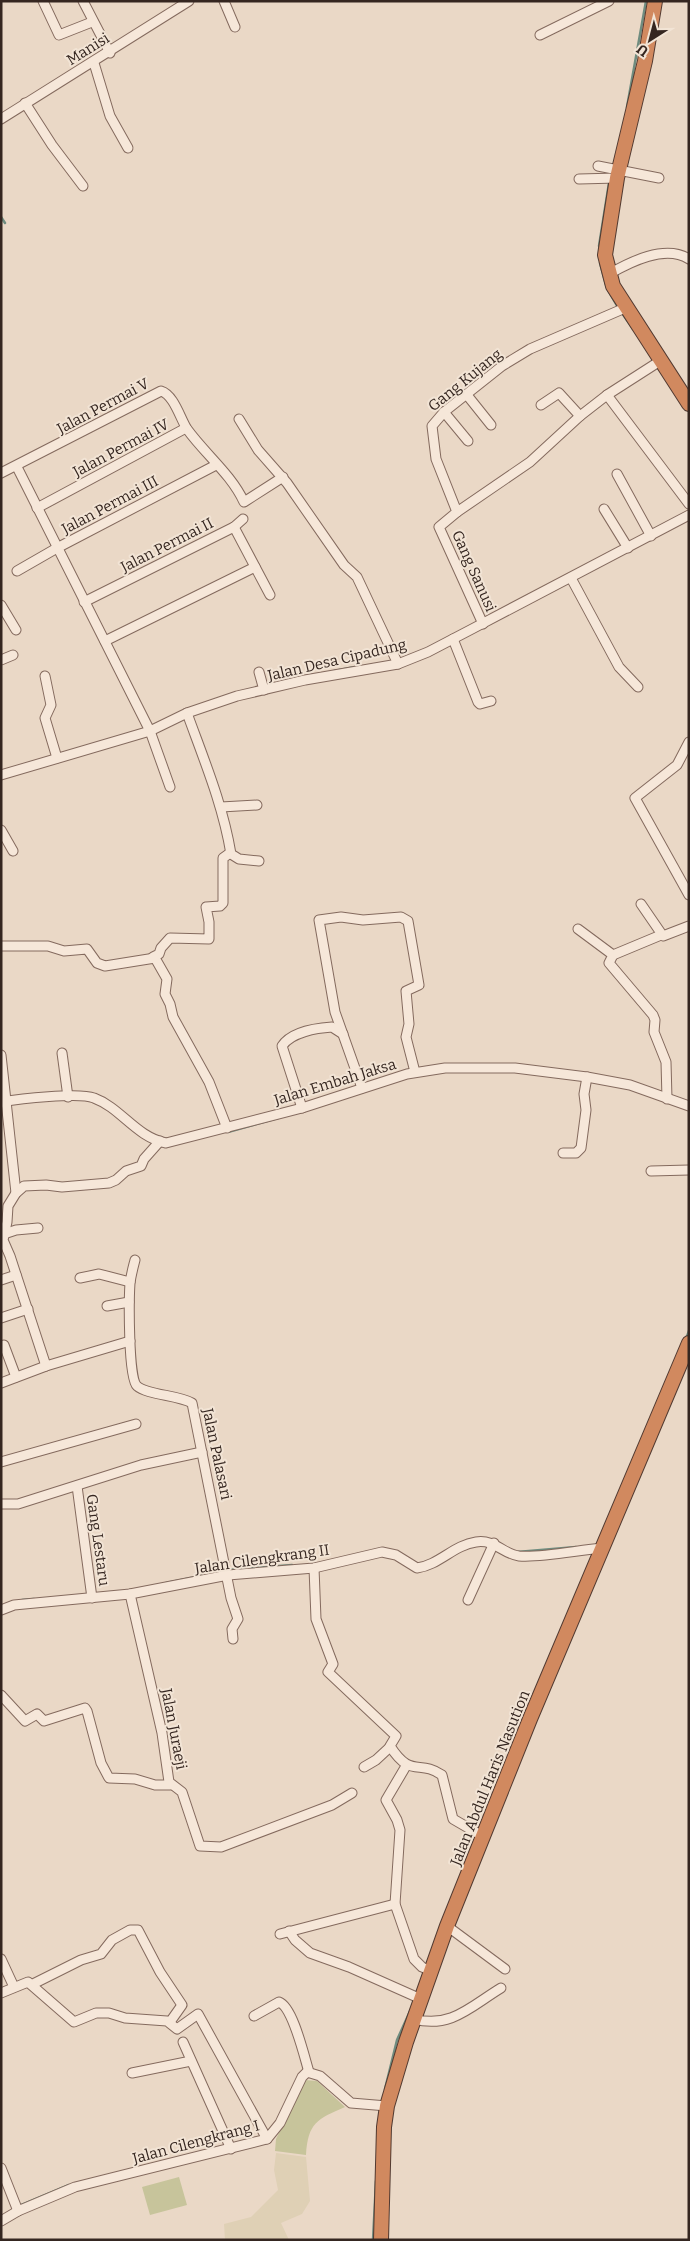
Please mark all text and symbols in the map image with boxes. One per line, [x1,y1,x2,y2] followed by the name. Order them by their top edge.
[625,15,675,65] north arrow
[63,29,113,69] street label: Manisi
[633,40,652,60] text: U
[425,345,505,415] street label: Gang Kujang
[53,374,153,438] street label: Jalan Permai V
[69,415,173,481] street label: Jalan Permai IV
[58,472,161,538] street label: Jalan Permai III
[117,514,216,577] street label: Jalan Permai II
[448,527,500,615] street label: Gang Sanusi
[265,635,408,685] street label: Jalan Desa Cipadung
[271,1055,398,1109] street label: Jalan Embah Jaksa
[198,1406,236,1502] street label: Jalan Palasari
[83,1493,113,1587] street label: Gang Lestaru
[193,1541,330,1577] street label: Jalan Cilengkrang II
[157,1686,191,1772] street label: Jalan Juraeji
[446,1687,534,1869] street label: Jalan Abdul Haris Nasution
[130,2116,261,2168] street label: Jalan Cilengkrang I

